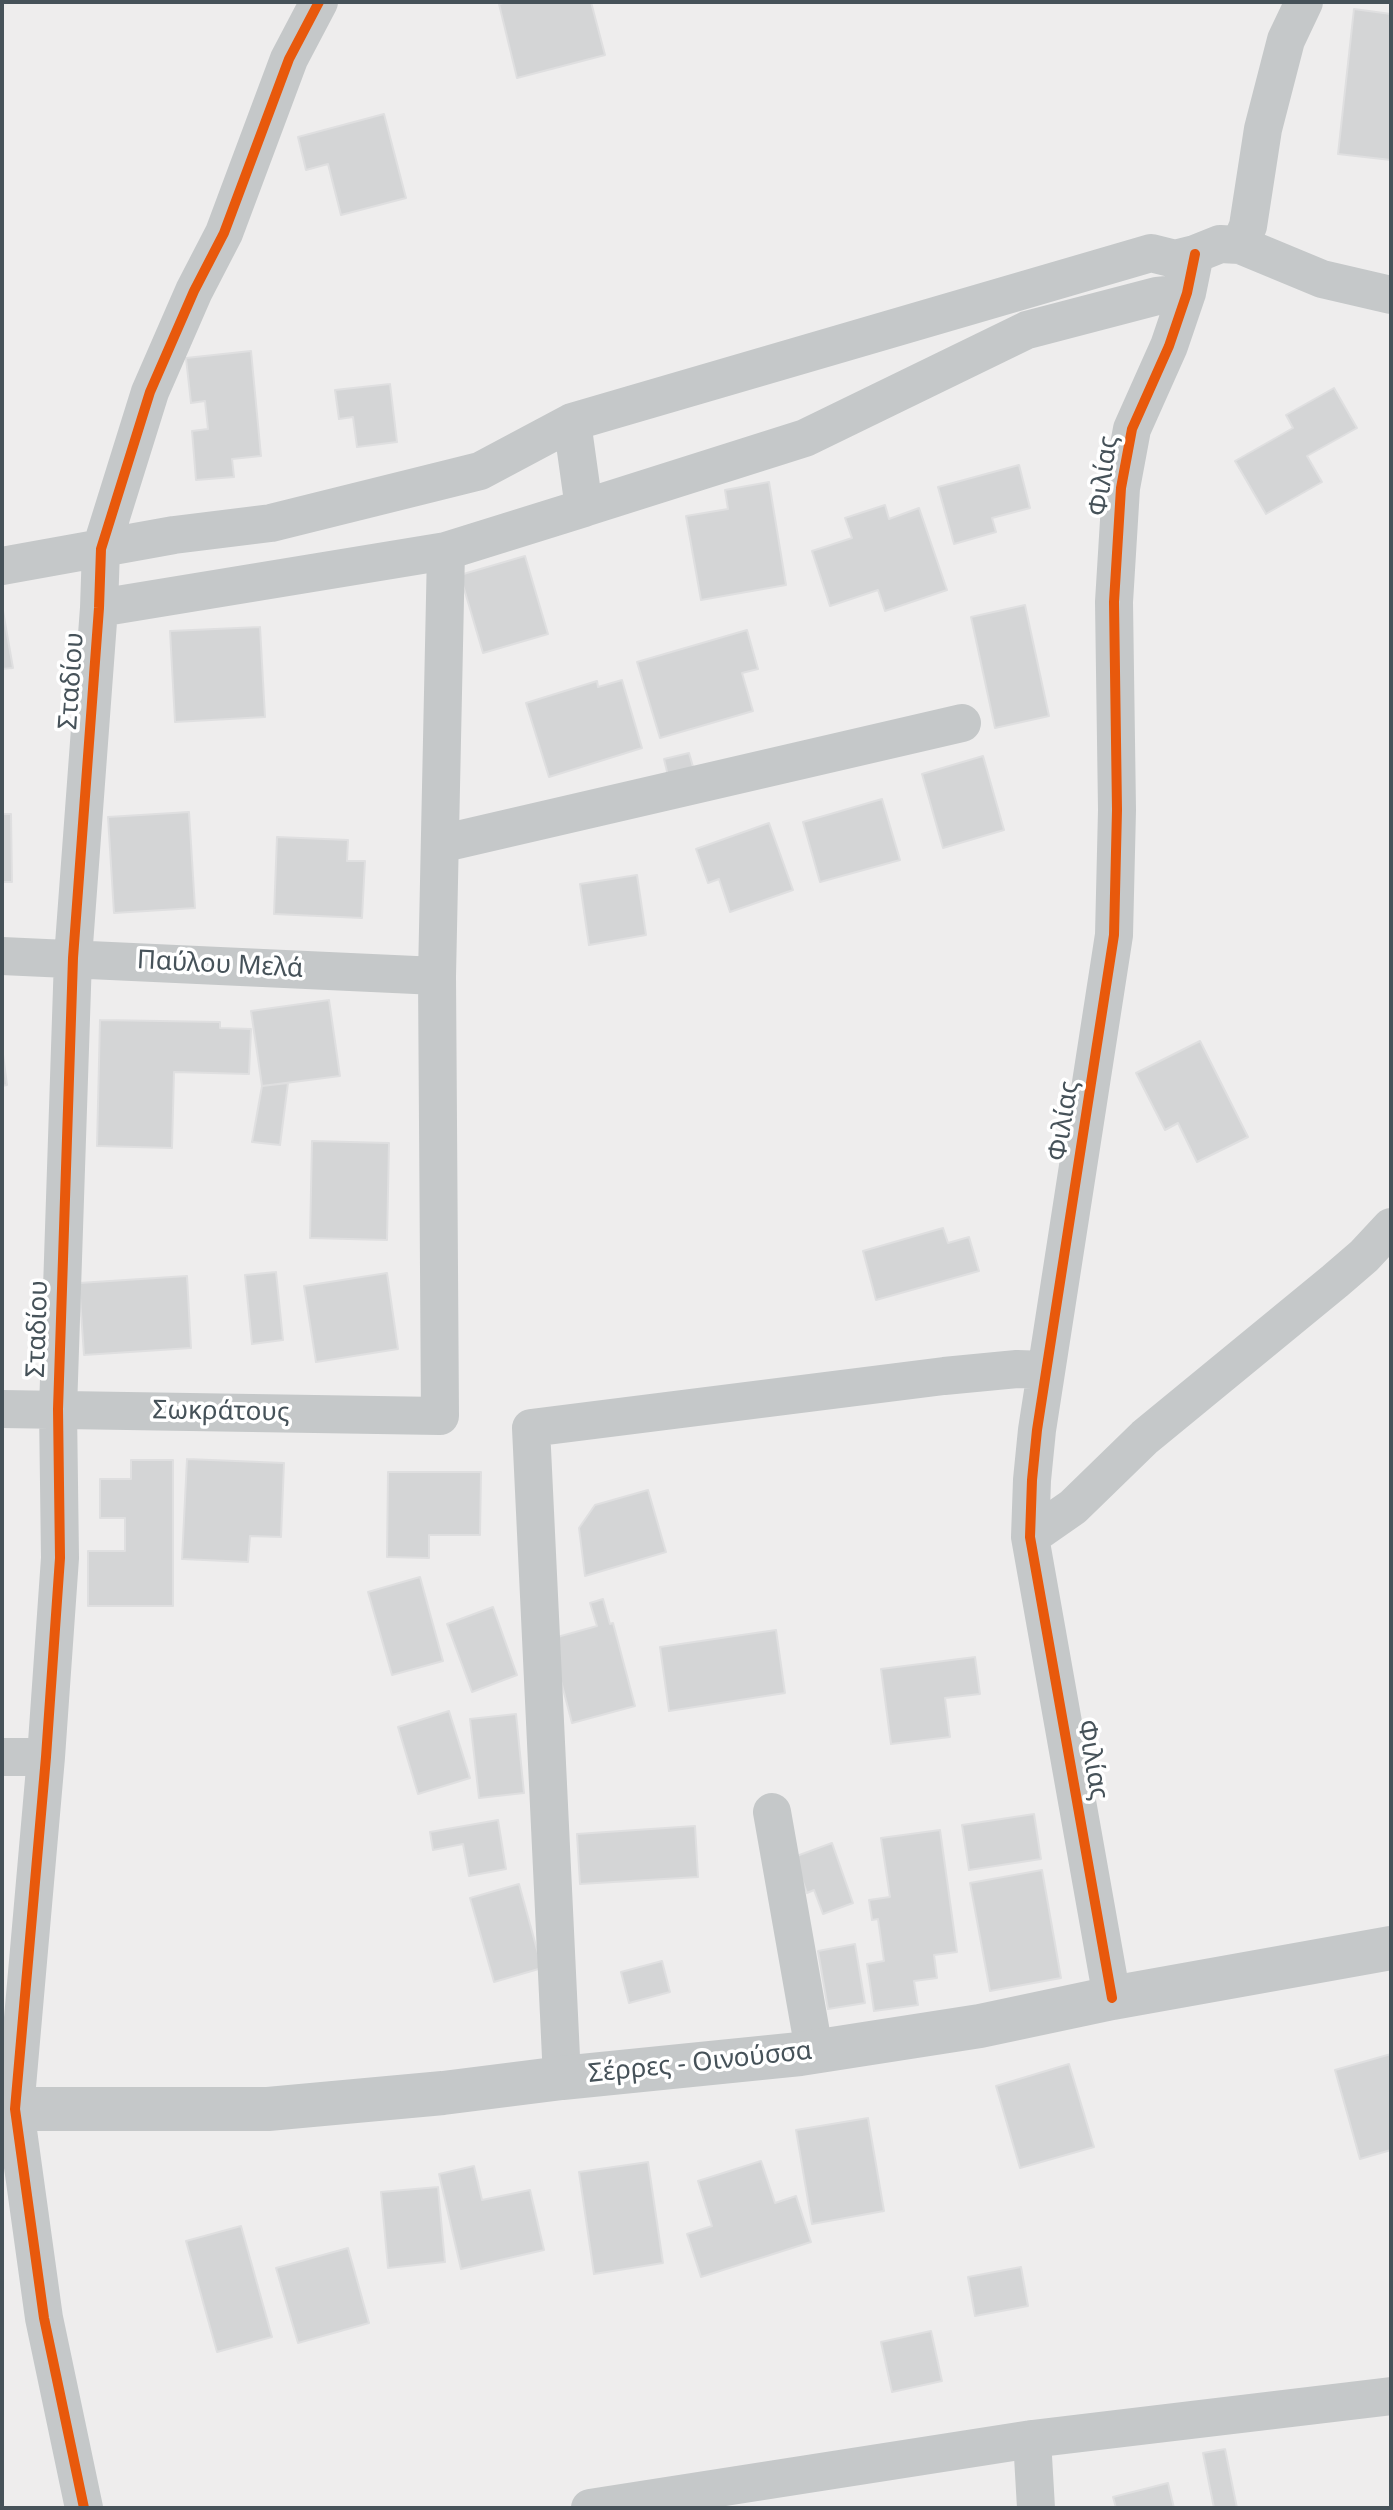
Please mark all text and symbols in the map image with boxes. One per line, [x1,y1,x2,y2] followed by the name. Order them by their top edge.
[1083,434,1125,518] street label: Φιλίας
[53,631,91,731] street label: Σταδίου
[136,945,304,985] street label: Παύλου Μελά
[1042,1079,1086,1163] street label: Φιλίας
[21,1280,55,1378] street label: Σταδίου
[152,1395,290,1429] street label: Σωκράτους
[1070,1718,1114,1802] street label: Φιλίας
[587,2036,813,2090] street label: Σέρρες - Οινούσσα

